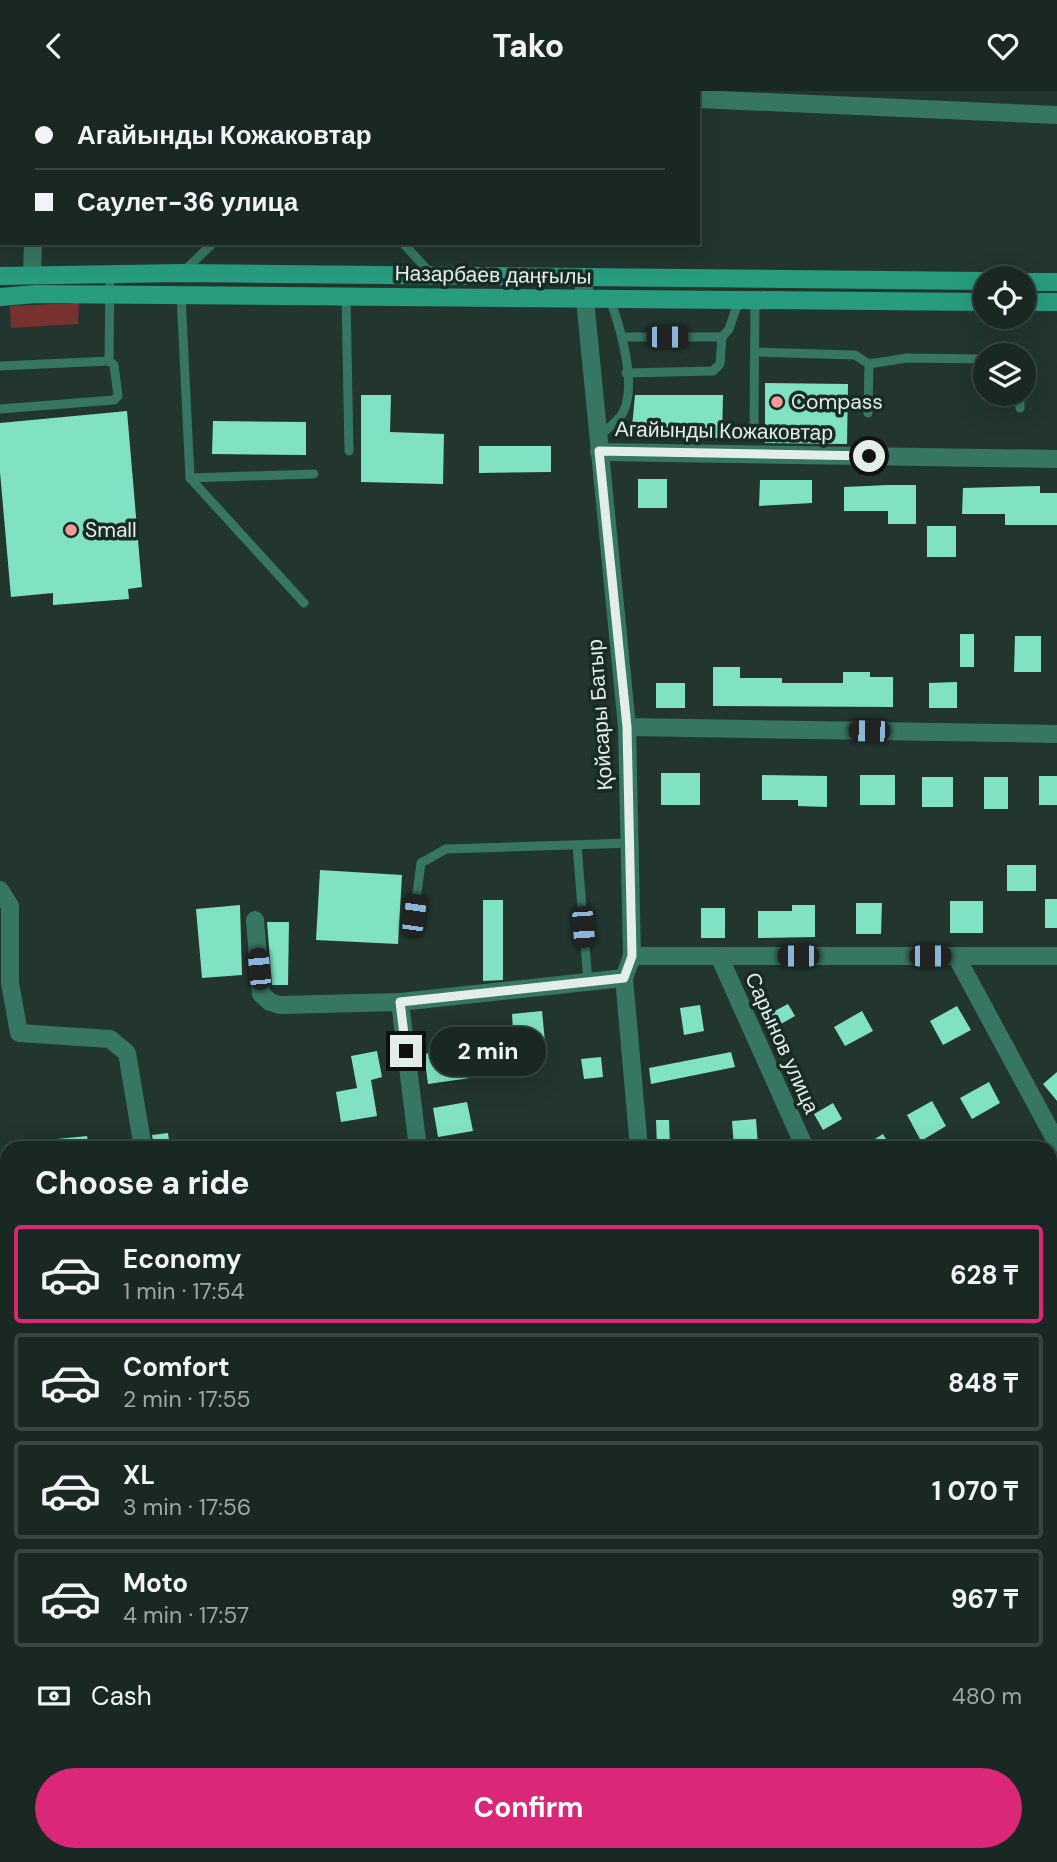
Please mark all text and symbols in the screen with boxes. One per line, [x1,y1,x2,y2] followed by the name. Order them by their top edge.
[493,25,564,67] text: Tako
[35,27,73,65] icon: back
[984,27,1022,65] icon: heart
[77,118,372,152] text: Агайынды Кожаковтар
[77,185,298,219] text: Саулет-36 улица
[394,259,592,291] street label: Назарбаев даңғылы
[973,266,1036,406] map controls
[973,266,1036,329] button: locate
[647,327,689,348] car
[973,343,1036,406] button: layers
[791,388,883,416] place label: Compass
[769,394,785,410] marker: Compass
[615,415,833,447] street label: Агайынды Кожаковтар
[853,440,885,472] route start
[85,516,137,544] place label: Small
[63,522,79,538] marker: Small
[581,638,619,792] street label: Қойсары Батыр
[848,720,891,742] car
[401,893,428,937] car
[572,905,595,949] car
[778,946,820,967] car
[910,946,952,967] car
[247,947,272,991] car
[738,968,826,1118] street label: Сарынов улица
[430,1027,546,1075] callout: 2 min
[390,1035,422,1067] route end
[458,1036,518,1066] text: 2 min
[35,1162,250,1204] text: Choose a ride
[123,1242,241,1276] text: Economy
[39,1243,102,1306] icon: car
[950,1258,1018,1292] text: 628 ₸
[123,1276,244,1306] text: 1 min · 17:54
[123,1350,229,1384] text: Comfort
[39,1351,102,1414] icon: car
[948,1366,1018,1400] text: 848 ₸
[123,1384,251,1414] text: 2 min · 17:55
[123,1458,155,1492] text: XL
[39,1459,102,1522] icon: car
[932,1474,1018,1508] text: 1 070 ₸
[123,1492,251,1522] text: 3 min · 17:56
[123,1566,188,1600] text: Moto
[39,1567,102,1630] icon: car
[951,1582,1018,1616] text: 967 ₸
[123,1600,249,1630] text: 4 min · 17:57
[35,1677,73,1715] icon: cash
[91,1679,152,1713] text: Cash
[952,1681,1022,1711] text: 480 m
[35,1768,1022,1848] button: Confirm

